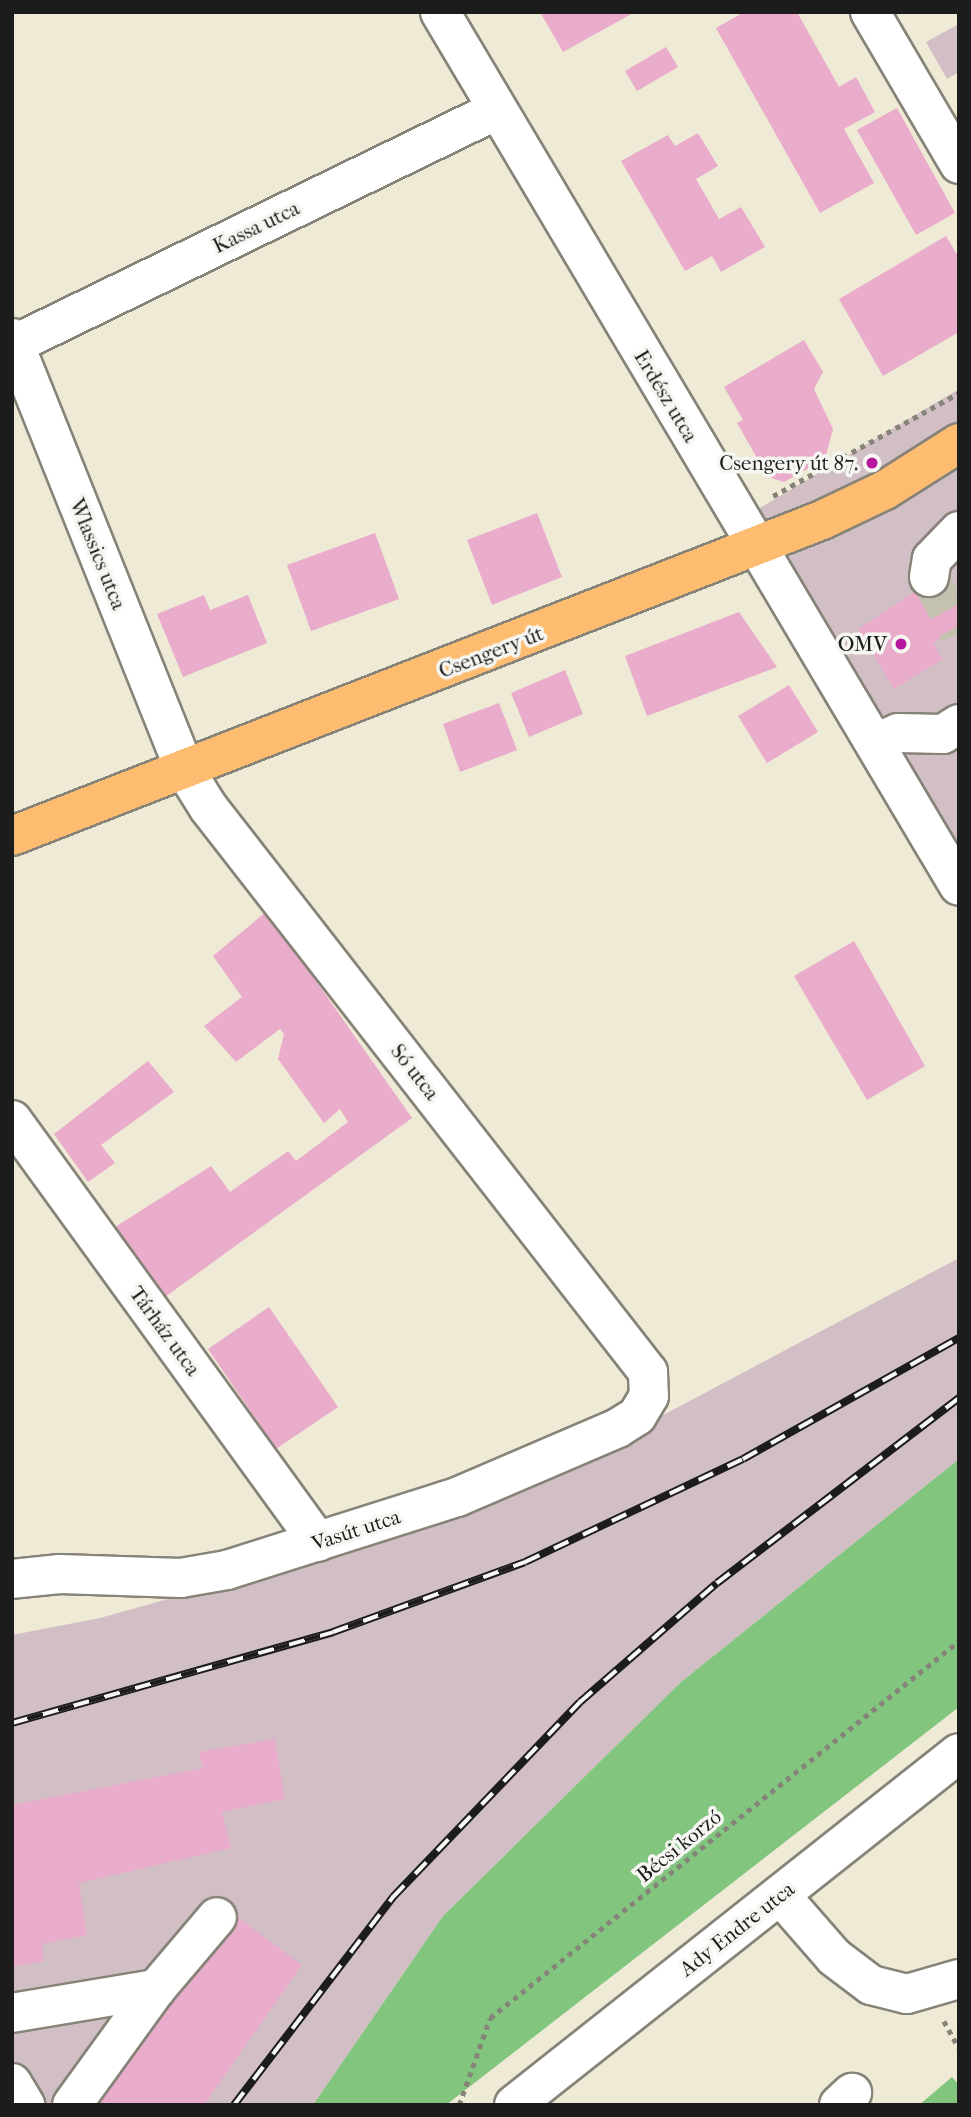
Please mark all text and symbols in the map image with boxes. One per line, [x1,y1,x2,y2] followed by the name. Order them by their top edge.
[209,195,303,259] street label: Kassa utca
[629,345,703,447] street label: Erdész utca
[719,450,858,476] place label: Csengery út 87.
[864,455,880,471] marker: Csengery út 87.
[64,495,132,613] street label: Wlassics utca
[435,621,547,683] street label: Csengery út
[838,631,887,657] place label: OMV
[893,636,909,652] marker: OMV
[385,1039,445,1105] street label: Só utca
[124,1281,206,1381] street label: Tárház utca
[308,1504,404,1556] street label: Vasút utca
[632,1804,726,1888] street label: Bécsi korzó
[675,1876,799,1982] street label: Ady Endre utca

